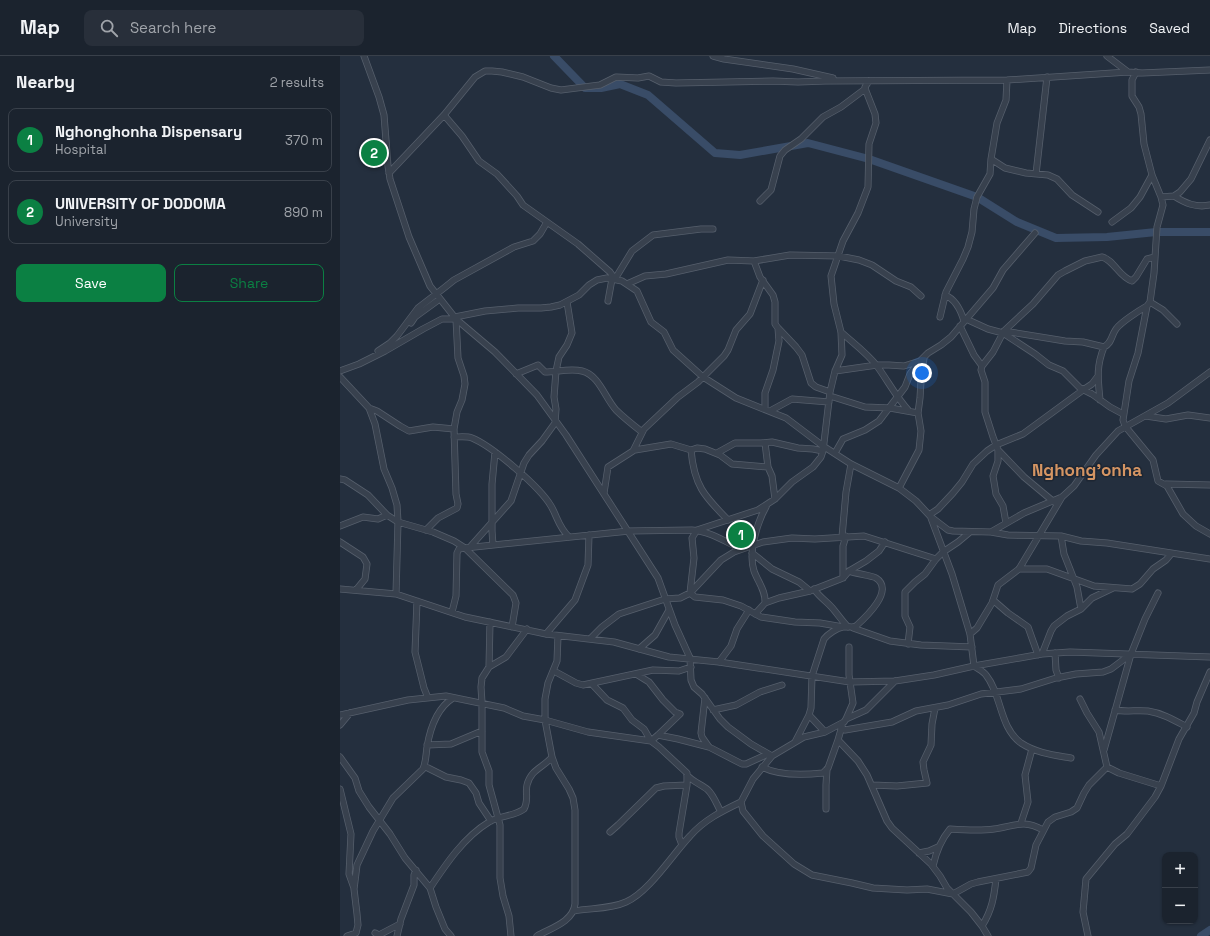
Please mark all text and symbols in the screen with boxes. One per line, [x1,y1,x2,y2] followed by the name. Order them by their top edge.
[84,10,364,46] search box
[20,15,60,40] text: Map
[98,17,120,39] icon: search
[130,18,216,37] text: Search here
[1007,19,1037,37] text: Map
[1059,19,1127,37] text: Directions
[1149,19,1190,37] text: Saved
[16,71,75,93] text: Nearby
[270,74,324,91] text: 2 results
[55,122,242,141] text: Nghonghonha Dispensary
[27,132,33,149] text: 1
[285,132,323,149] text: 370 m
[361,138,387,168] pin: 2
[55,141,107,158] text: Hospital
[55,194,226,213] text: UNIVERSITY OF DODOMA
[26,204,34,221] text: 2
[284,204,323,221] text: 890 m
[55,213,118,230] text: University
[16,264,166,302] button: Save
[174,264,324,302] button: Share
[912,363,932,383] your location
[1032,459,1142,481] district label: Nghong'onha
[728,520,754,550] pin: 1
[1162,852,1198,924] map controls
[1162,852,1198,888] button: +
[1162,888,1198,924] button: −

